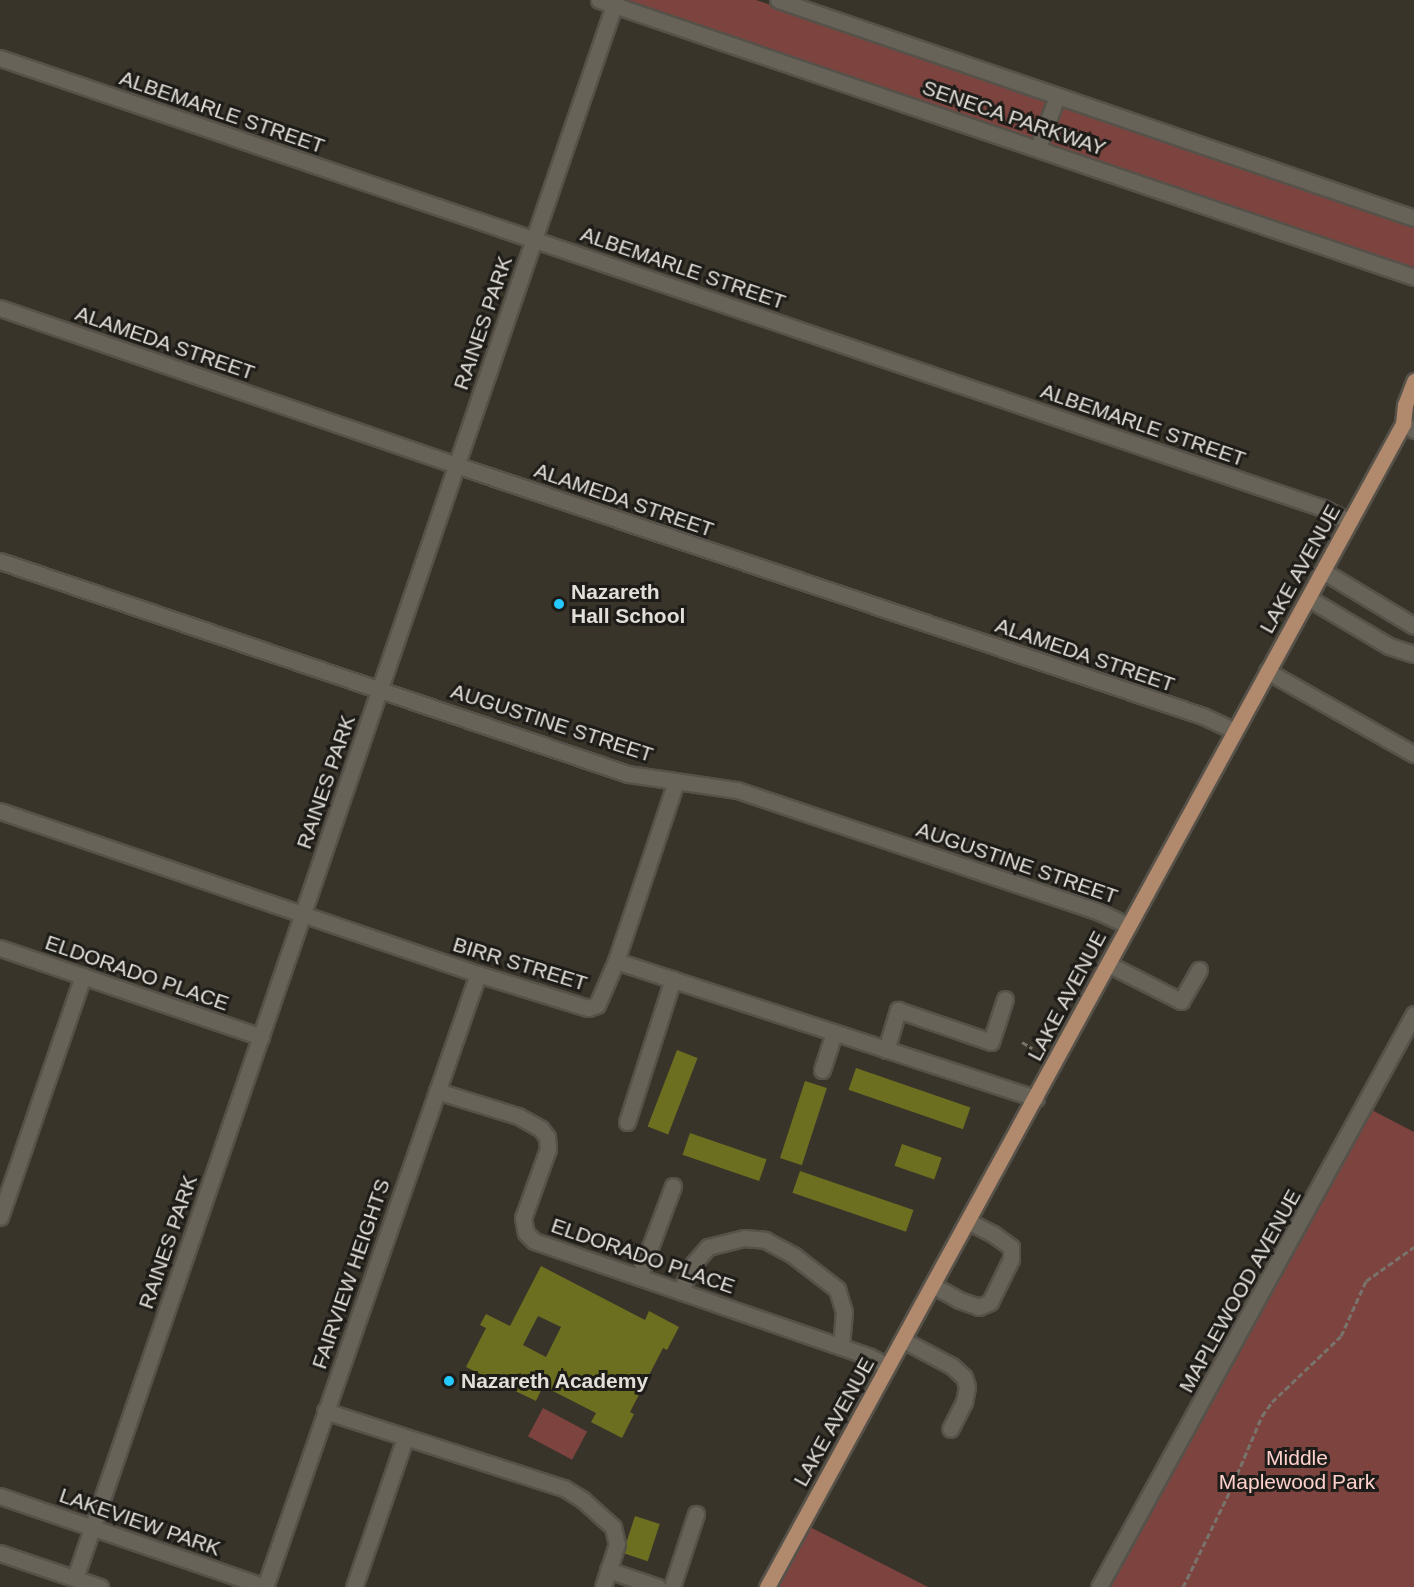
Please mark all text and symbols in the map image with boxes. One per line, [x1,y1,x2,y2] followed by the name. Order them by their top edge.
[116,65,328,159] street label: ALBEMARLE STREET
[919,75,1109,161] street label: SENECA PARKWAY
[577,221,789,315] street label: ALBEMARLE STREET
[448,253,518,393] street label: RAINES PARK
[72,300,258,386] street label: ALAMEDA STREET
[1037,378,1249,472] street label: ALBEMARLE STREET
[531,457,717,543] street label: ALAMEDA STREET
[1254,500,1346,638] street label: LAKE AVENUE
[571,579,685,629] place label: Nazareth Hall School
[552,597,566,611] marker: Nazareth Hall School
[992,612,1178,698] street label: ALAMEDA STREET
[448,678,656,768] street label: AUGUSTINE STREET
[291,712,361,852] street label: RAINES PARK
[913,817,1121,909] street label: AUGUSTINE STREET
[1022,926,1112,1066] street label: LAKE AVENUE
[42,930,232,1016] street label: ELDORADO PLACE
[450,932,590,996] street label: BIRR STREET
[133,1172,203,1312] street label: RAINES PARK
[307,1176,395,1372] street label: FAIRVIEW HEIGHTS
[1173,1185,1307,1397] street label: MAPLEWOOD AVENUE
[548,1213,738,1299] street label: ELDORADO PLACE
[788,1353,880,1491] street label: LAKE AVENUE
[461,1368,649,1394] place label: Nazareth Academy
[442,1374,456,1388] marker: Nazareth Academy
[1219,1445,1375,1495] park label: Middle Maplewood Park
[56,1483,224,1561] street label: LAKEVIEW PARK

